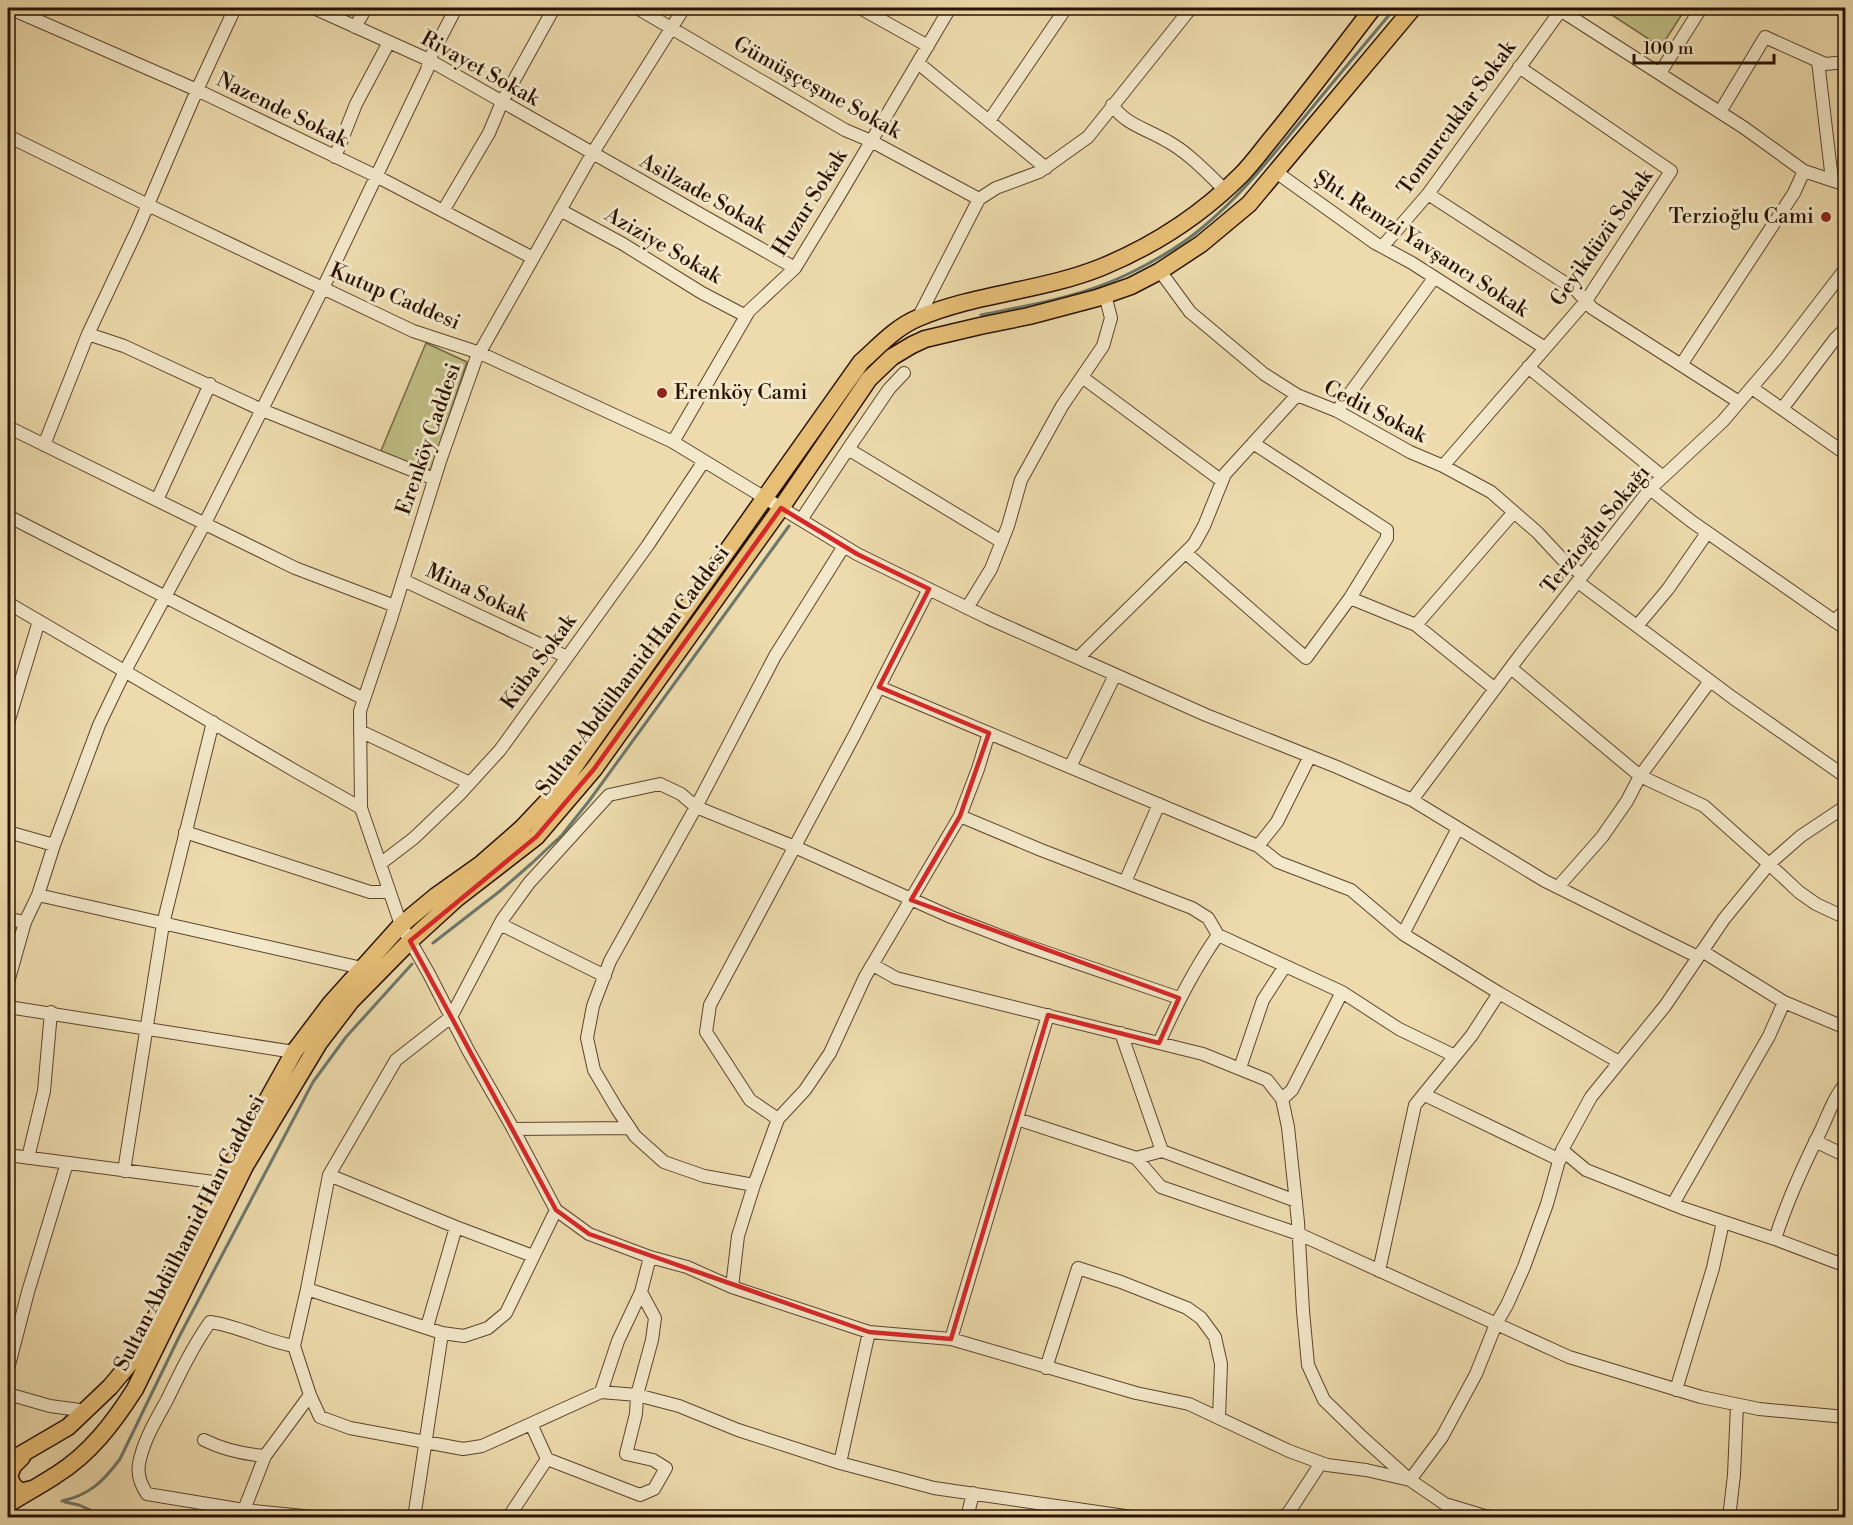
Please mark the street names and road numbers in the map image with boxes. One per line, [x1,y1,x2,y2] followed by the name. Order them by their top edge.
[416,26,545,113] street label: Rivayet Sokak
[729,31,906,145] street label: Gümüşçeşme Sokak
[1392,35,1522,200] street label: Tomurcuklar Sokak
[212,67,353,153] street label: Nazende Sokak
[767,144,854,261] street label: Huzur Sokak
[634,148,772,240] street label: Asilzade Sokak
[1545,164,1660,312] street label: Geyikdüzü Sokak
[1309,165,1534,324] street label: Şht. Remzi Yavşancı Sokak
[599,202,727,290] street label: Aziziye Sokak
[326,258,464,336] street label: Kutup Caddesi
[391,360,467,518] street label: Erenköy Caddesi
[1319,375,1432,450] street label: Cedit Sokak
[1536,460,1656,600] street label: Terzioğlu Sokağı
[530,541,736,801] street label: Sultan Abdülhamid Han Caddesi
[422,558,533,628] street label: Mina Sokak
[496,608,583,715] street label: Küba Sokak
[109,1091,271,1375] street label: Sultan Abdülhamid Han Caddesi

